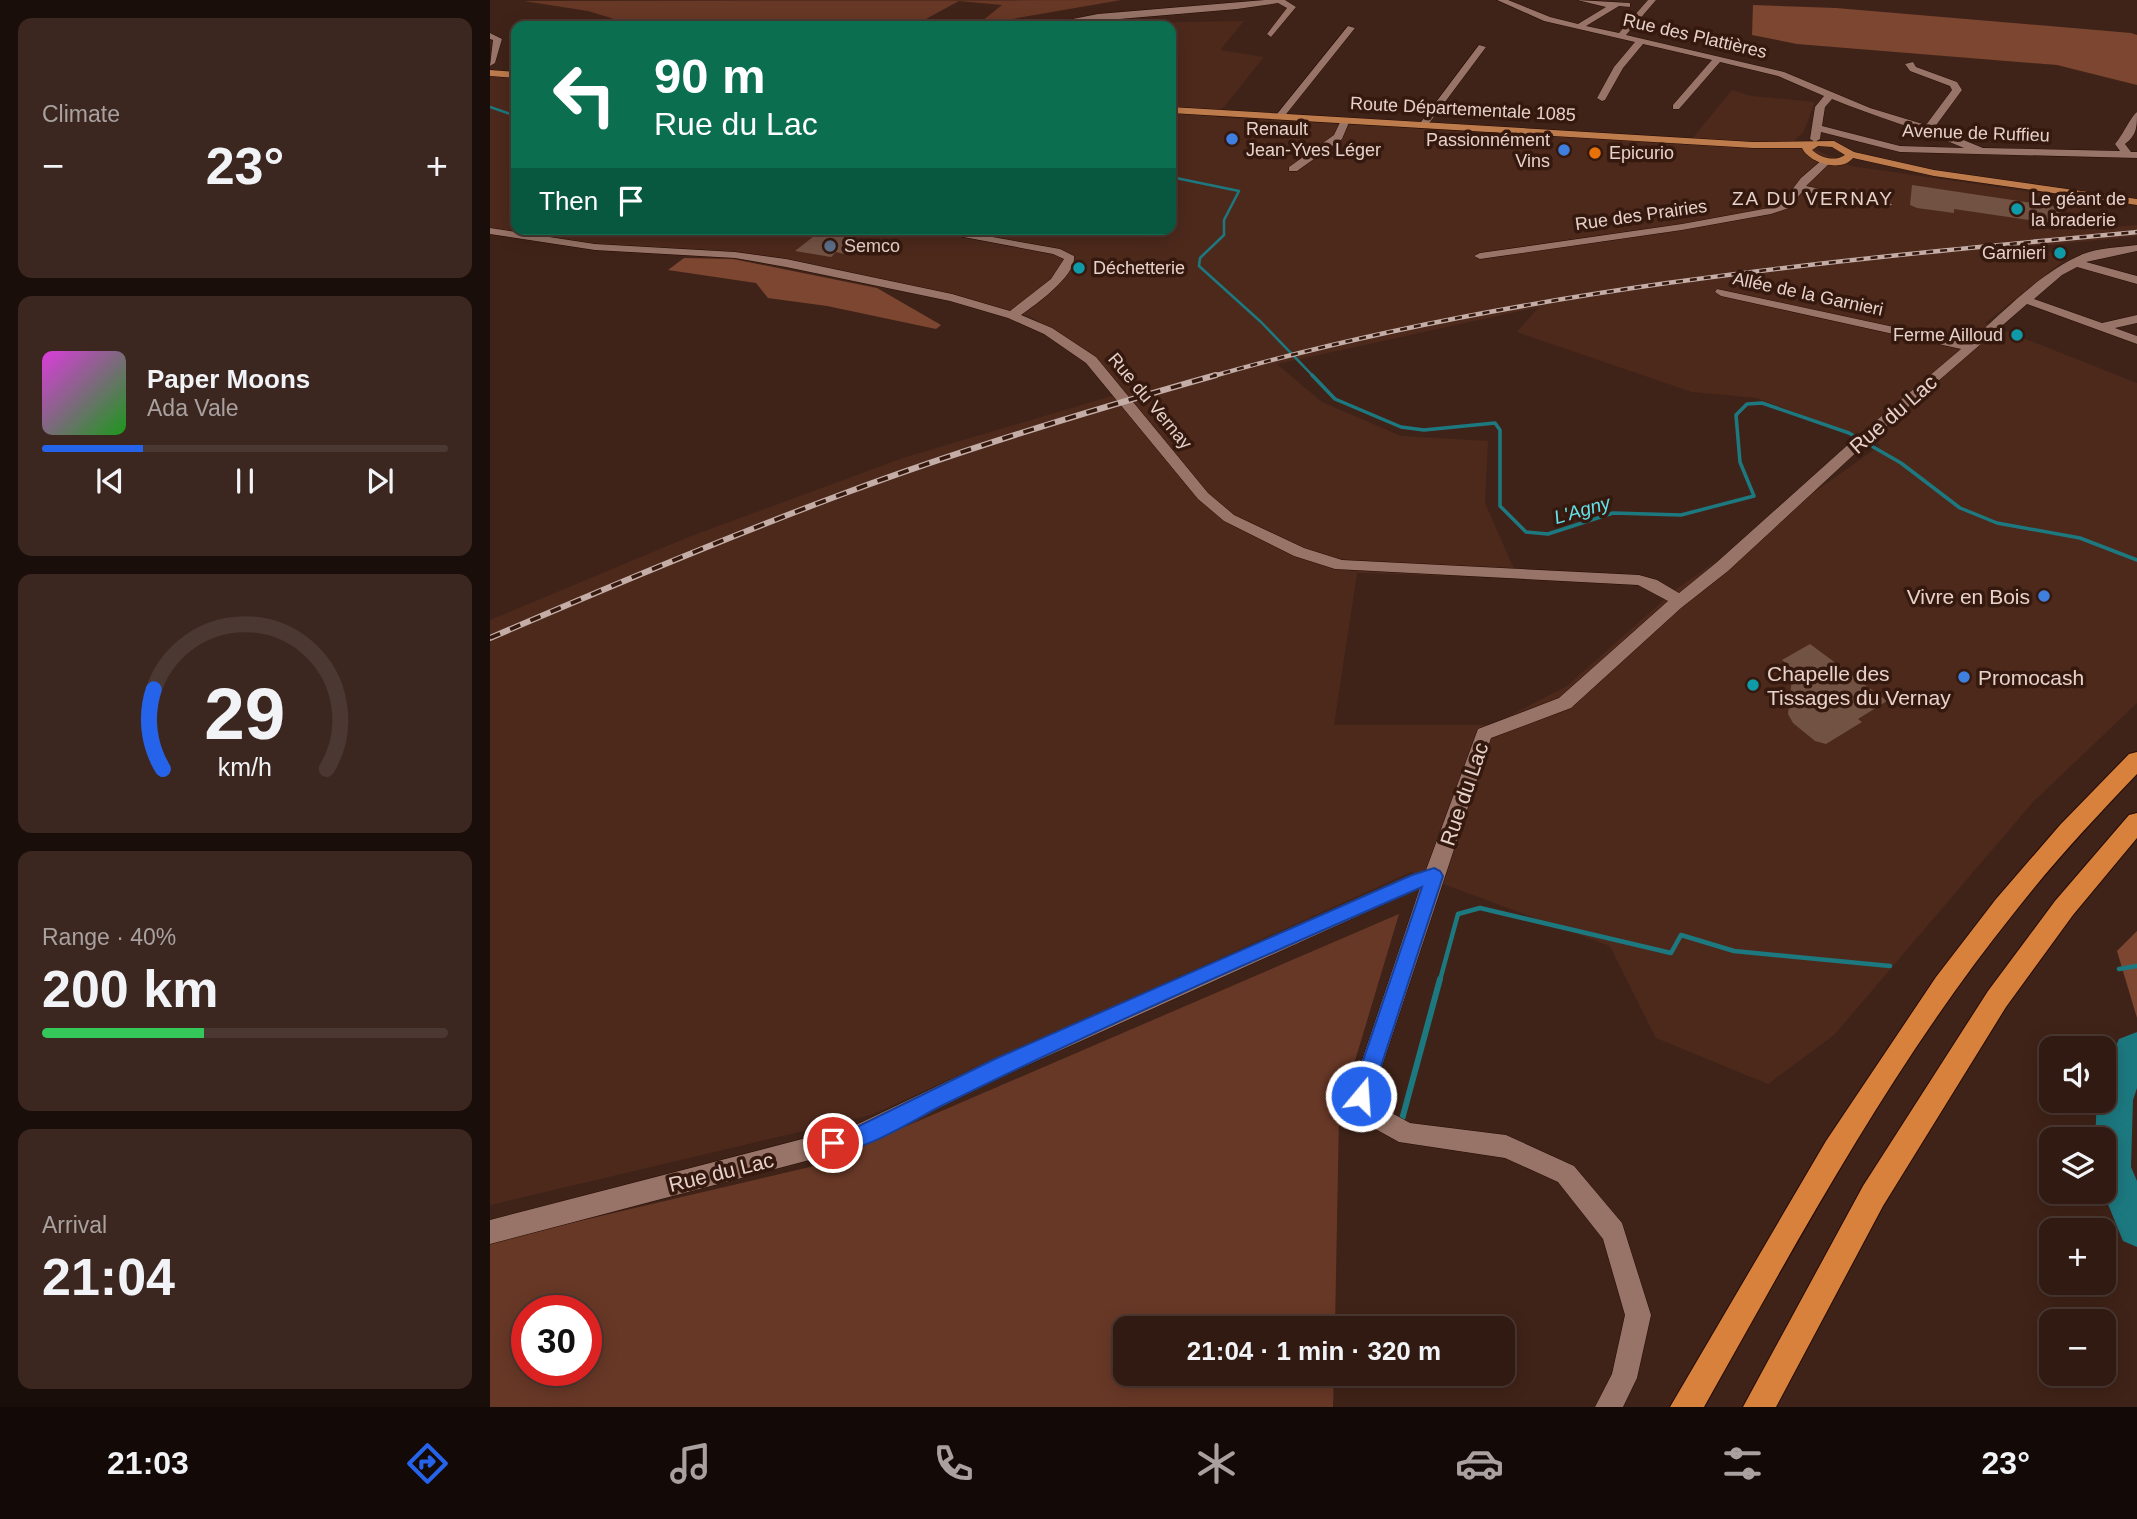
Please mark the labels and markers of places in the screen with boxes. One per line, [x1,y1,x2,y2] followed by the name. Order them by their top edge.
[1246,119,1381,160] place label: Renault Jean-Yves Léger
[1426,130,1550,171] place label: Passionnément Vins
[1224,131,1240,147] marker: Renault Jean-Yves Léger
[1556,142,1572,158] marker: Passionnément Vins
[1609,143,1674,163] place label: Epicurio
[1587,145,1603,161] marker: Epicurio
[2031,189,2126,230] place label: Le géant de la braderie
[2009,201,2025,217] marker: Le géant de la braderie
[844,236,900,256] place label: Semco
[822,238,838,254] marker: Semco
[1982,243,2046,263] place label: Garnieri
[2052,245,2068,261] marker: Garnieri
[1093,258,1185,278] place label: Déchetterie
[1071,260,1087,276] marker: Déchetterie
[1893,325,2003,345] place label: Ferme Ailloud
[2009,327,2025,343] marker: Ferme Ailloud
[1907,585,2030,608] place label: Vivre en Bois
[2036,588,2052,604] marker: Vivre en Bois
[1767,662,1951,709] place label: Chapelle des Tissages du Vernay
[1978,666,2084,689] place label: Promocash
[1956,669,1972,685] marker: Promocash
[1745,677,1761,693] marker: Chapelle des Tissages du Vernay
[803,1113,863,1173] pin

